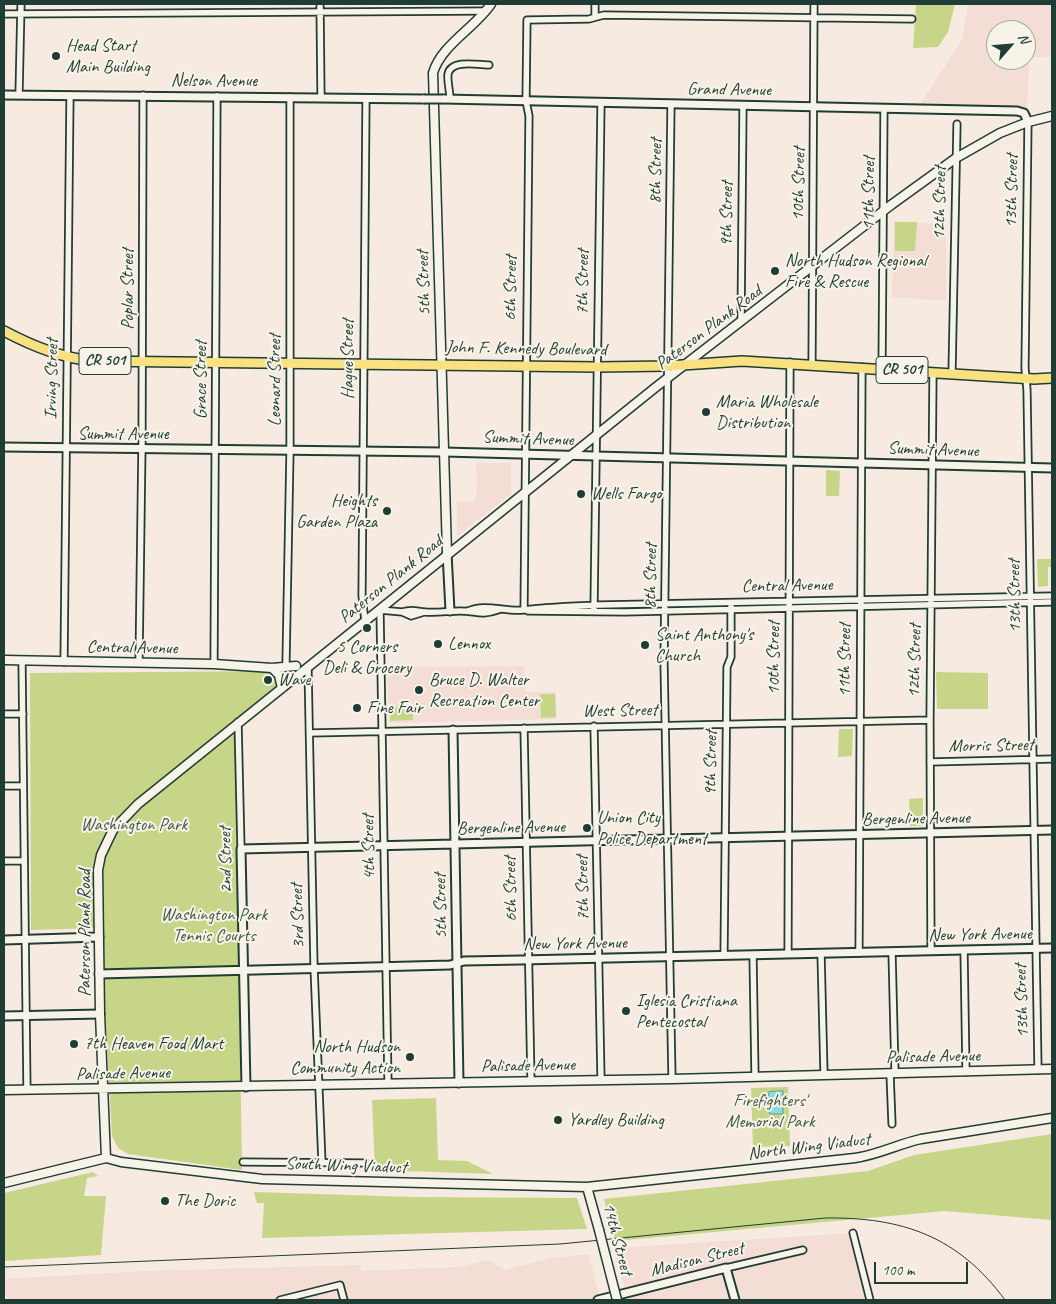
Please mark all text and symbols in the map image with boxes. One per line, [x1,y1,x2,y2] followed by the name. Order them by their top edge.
[986,20,1036,70] north arrow
[1014,31,1033,46] text: N
[66,35,150,78] place label: Head Start Main Building
[50,50,62,62] marker: Head Start Main Building
[171,70,257,92] street label: Nelson Avenue
[687,78,771,102] street label: Grand Avenue
[645,138,667,204] street label: 8th Street
[788,147,810,221] street label: 10th Street
[1001,154,1023,228] street label: 13th Street
[858,156,880,230] street label: 11th Street
[929,166,951,240] street label: 12th Street
[716,181,738,247] street label: 9th Street
[117,248,139,330] street label: Poplar Street
[572,249,594,315] street label: 7th Street
[412,250,436,316] street label: 5th Street
[785,250,926,292] place label: North Hudson Regional Fire & Rescue
[500,255,522,321] street label: 6th Street
[769,265,781,277] marker: North Hudson Regional Fire & Rescue
[652,281,766,375] street label: Paterson Plank Road
[337,319,359,399] street label: Hague Street
[264,334,286,426] street label: Leonard Street
[445,337,607,361] street label: John F. Kennedy Boulevard
[40,338,64,420] street label: Irving Street
[190,341,212,419] street label: Grace Street
[79,348,131,374] road number: CR 501
[876,356,928,384] road number: CR 501
[716,391,818,434] place label: Maria Wholesale Distribution
[700,406,712,418] marker: Maria Wholesale Distribution
[77,423,169,445] street label: Summit Avenue
[482,427,574,451] street label: Summit Avenue
[887,438,979,462] street label: Summit Avenue
[591,483,661,505] place label: Wells Fargo
[575,488,587,500] marker: Wells Fargo
[296,490,377,532] place label: Heights Garden Plaza
[381,505,393,517] marker: Heights Garden Plaza
[335,532,447,628] street label: Paterson Plank Road
[640,543,662,609] street label: 8th Street
[1004,559,1026,633] street label: 13th Street
[741,574,833,598] street label: Central Avenue
[763,621,785,695] street label: 10th Street
[361,622,373,634] marker: 5 Corners Deli & Grocery
[834,623,856,697] street label: 11th Street
[655,624,753,666] place label: Saint Anthony's Church
[904,624,926,698] street label: 12th Street
[448,633,490,655] place label: Lennox
[86,636,178,660] street label: Central Avenue
[323,636,411,679] place label: 5 Corners Deli & Grocery
[432,638,444,650] marker: Lennox
[639,639,651,651] marker: Saint Anthony's Church
[278,669,310,691] place label: Wave
[429,669,539,712] place label: Bruce D. Walter Recreation Center
[262,674,274,686] marker: Wave
[413,684,425,696] marker: Bruce D. Walter Recreation Center
[367,697,422,719] place label: Fine Fair
[582,700,658,722] street label: West Street
[351,702,363,714] marker: Fine Fair
[700,730,722,796] street label: 9th Street
[948,734,1034,758] street label: Morris Street
[597,807,707,850] place label: Union City Police Department
[862,807,970,831] street label: Bergenline Avenue
[81,814,187,836] park label: Washington Park
[358,814,380,880] street label: 4th Street
[457,816,565,840] street label: Bergenline Avenue
[581,822,593,834] marker: Union City Police Department
[215,826,237,894] street label: 2nd Street
[572,855,594,921] street label: 7th Street
[500,856,522,922] street label: 6th Street
[74,869,96,997] street label: Paterson Plank Road
[430,873,452,939] street label: 5th Street
[286,883,310,949] street label: 3rd Street
[161,904,267,946] park label: Washington Park Tennis Courts
[928,923,1032,947] street label: New York Avenue
[523,932,627,956] street label: New York Avenue
[1010,964,1034,1038] street label: 13th Street
[636,990,737,1032] place label: Iglesia Cristiana Pentecostal
[620,1005,632,1017] marker: Iglesia Cristiana Pentecostal
[84,1033,223,1055] place label: 7th Heaven Food Mart
[290,1036,400,1078] place label: North Hudson Community Action
[68,1038,80,1050] marker: 7th Heaven Food Mart
[886,1045,980,1069] street label: Palisade Avenue
[404,1051,416,1063] marker: North Hudson Community Action
[481,1054,575,1078] street label: Palisade Avenue
[76,1062,170,1086] street label: Palisade Avenue
[726,1090,814,1132] park label: Firefighters' Memorial Park
[568,1109,664,1131] place label: Yardley Building
[552,1114,564,1126] marker: Yardley Building
[747,1129,871,1165] street label: North Wing Viaduct
[285,1153,407,1179] street label: South Wing Viaduct
[175,1190,235,1212] place label: The Doric
[159,1195,171,1207] marker: The Doric
[597,1201,637,1277] street label: 14th Street
[648,1238,746,1282] street label: Madison Street
[876,1252,970,1284] scale bar
[882,1261,914,1280] text: 100 m

